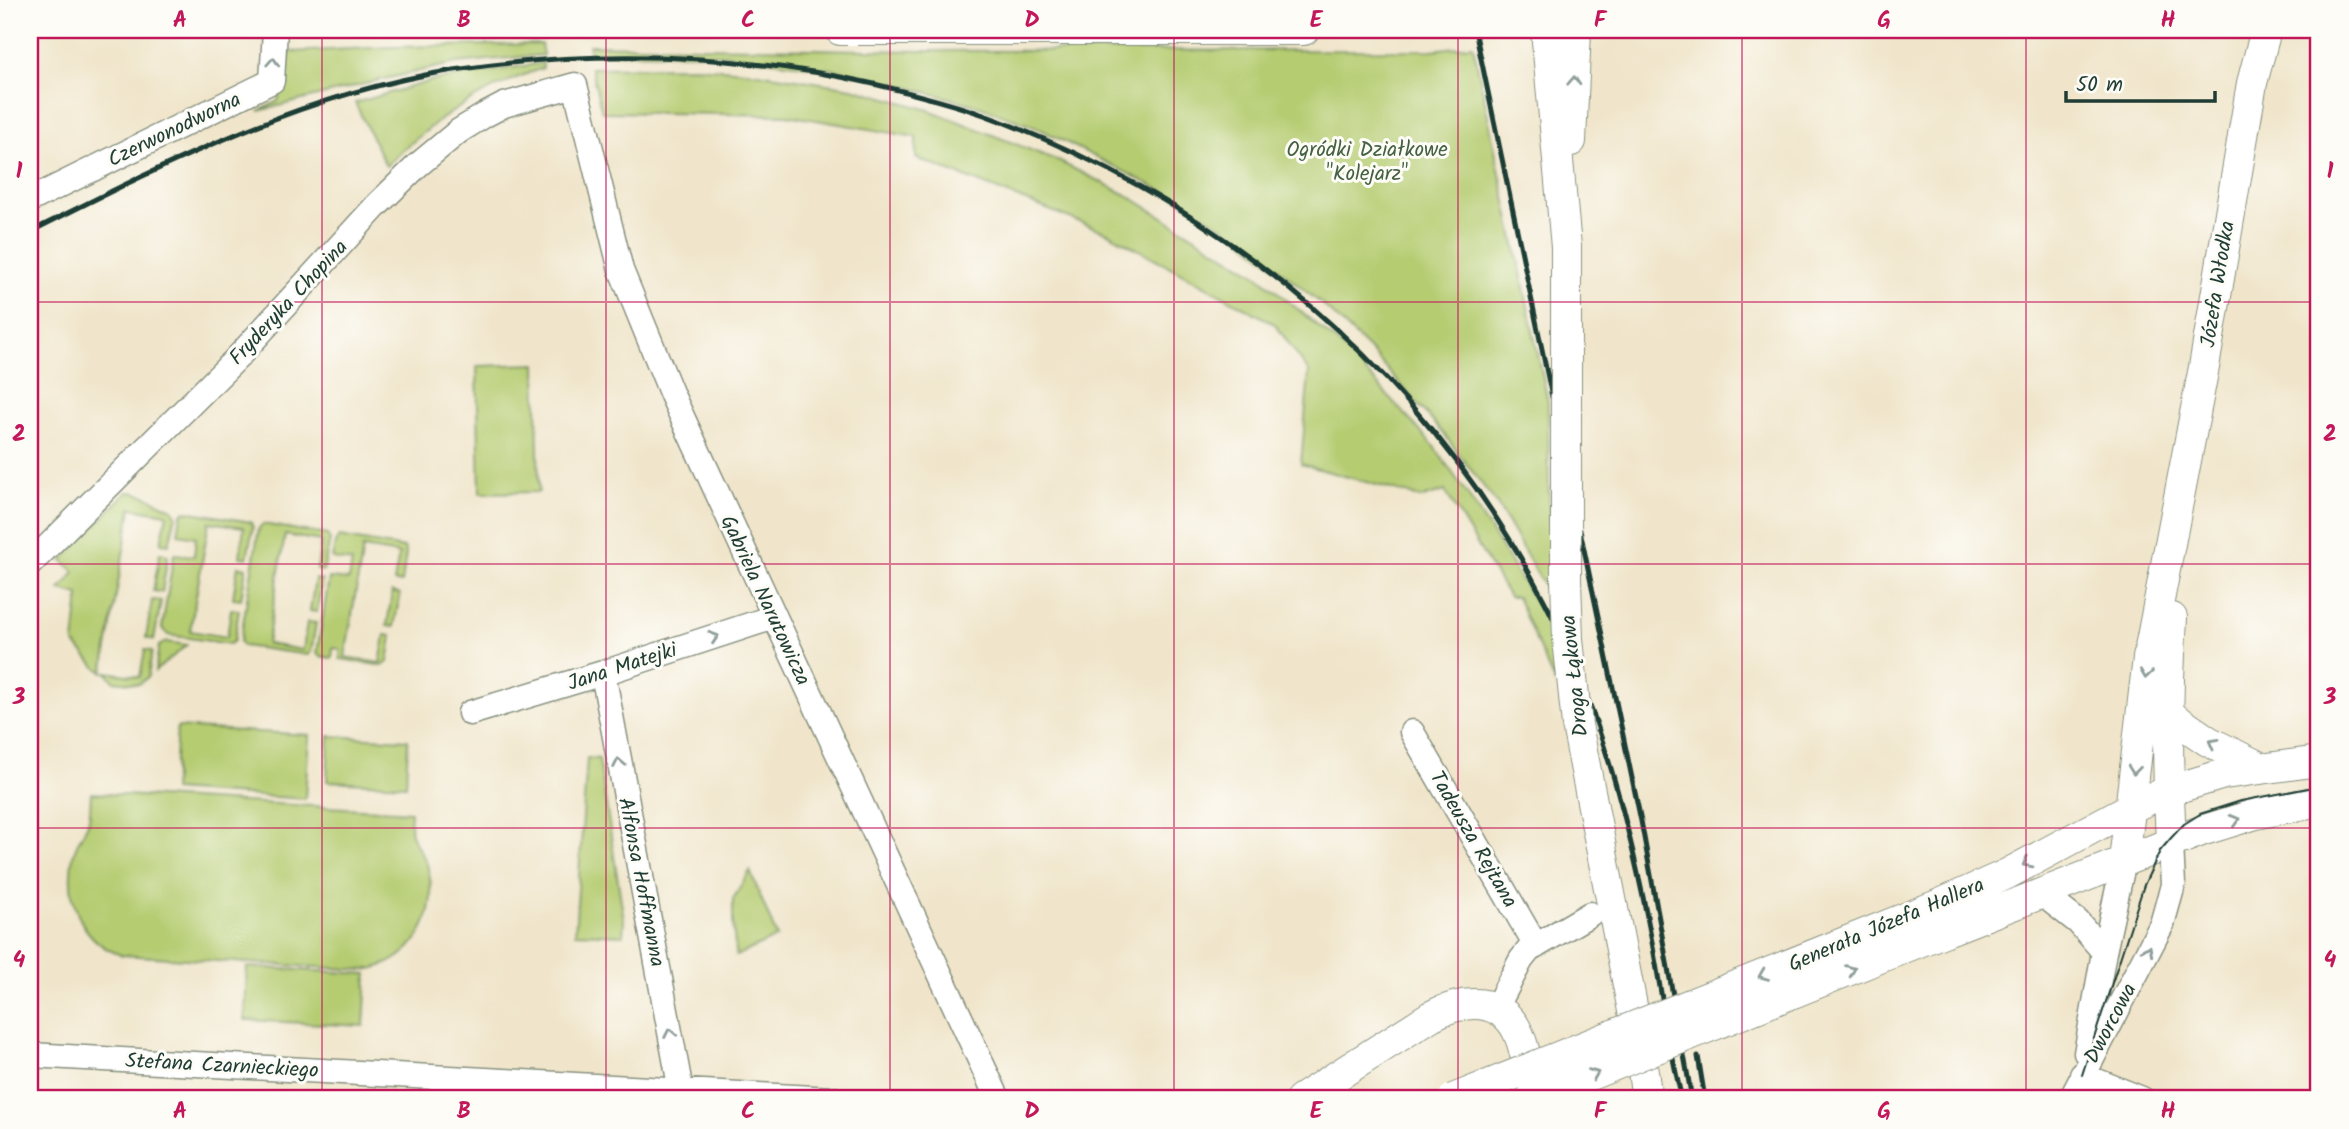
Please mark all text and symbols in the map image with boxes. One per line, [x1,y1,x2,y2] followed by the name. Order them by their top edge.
[173,3,187,39] text: A
[457,3,471,39] text: B
[741,3,755,39] text: C
[1024,3,1040,39] text: D
[1310,3,1324,39] text: E
[1594,3,1608,39] text: F
[1877,3,1891,39] text: G
[2161,3,2176,39] text: H
[265,56,280,67] one-way arrow
[2066,60,2214,104] scale bar
[2076,69,2123,102] text: 50 m
[1566,75,1581,86] one-way arrow
[102,84,247,177] street label: Czerwonodworna
[1286,134,1448,191] park label: Ogródki Działkowe "Kolejarz"
[16,154,23,190] text: 1
[2327,154,2334,190] text: 1
[2192,218,2245,350] street label: Józefa Włodka
[222,233,356,374] street label: Fryderyka Chopina
[12,417,26,453] text: 2
[2323,417,2337,453] text: 2
[711,510,819,691] street label: Gabriela Narutowicza
[1553,613,1598,738] street label: Droga Łąkowa
[707,631,720,645] one-way arrow
[563,634,682,701] street label: Jana Matejki
[2139,668,2154,680] one-way arrow
[12,680,26,716] text: 3
[2323,680,2337,716] text: 3
[2208,738,2221,751] one-way arrow
[613,757,628,769] one-way arrow
[1420,765,1525,915] street label: Tadeusza Rejtana
[2127,765,2142,776] one-way arrow
[608,795,673,970] street label: Alfonsa Hoffmanna
[2229,814,2241,829] one-way arrow
[2022,855,2034,868] one-way arrow
[1783,869,1990,982] street label: Generała Józefa Hallera
[13,943,26,979] text: 4
[2324,943,2337,979] text: 4
[2140,945,2154,957] one-way arrow
[1844,964,1856,978] one-way arrow
[1758,966,1770,980] one-way arrow
[2076,978,2146,1070] street label: Dworcowa
[663,1027,678,1039] one-way arrow
[125,1045,319,1088] street label: Stefana Czarnieckiego
[1588,1068,1600,1082] one-way arrow
[173,1094,187,1129] text: A
[457,1094,471,1129] text: B
[741,1094,755,1129] text: C
[1024,1094,1040,1129] text: D
[1310,1094,1324,1129] text: E
[1594,1094,1608,1129] text: F
[1877,1094,1891,1129] text: G
[2161,1094,2176,1129] text: H

